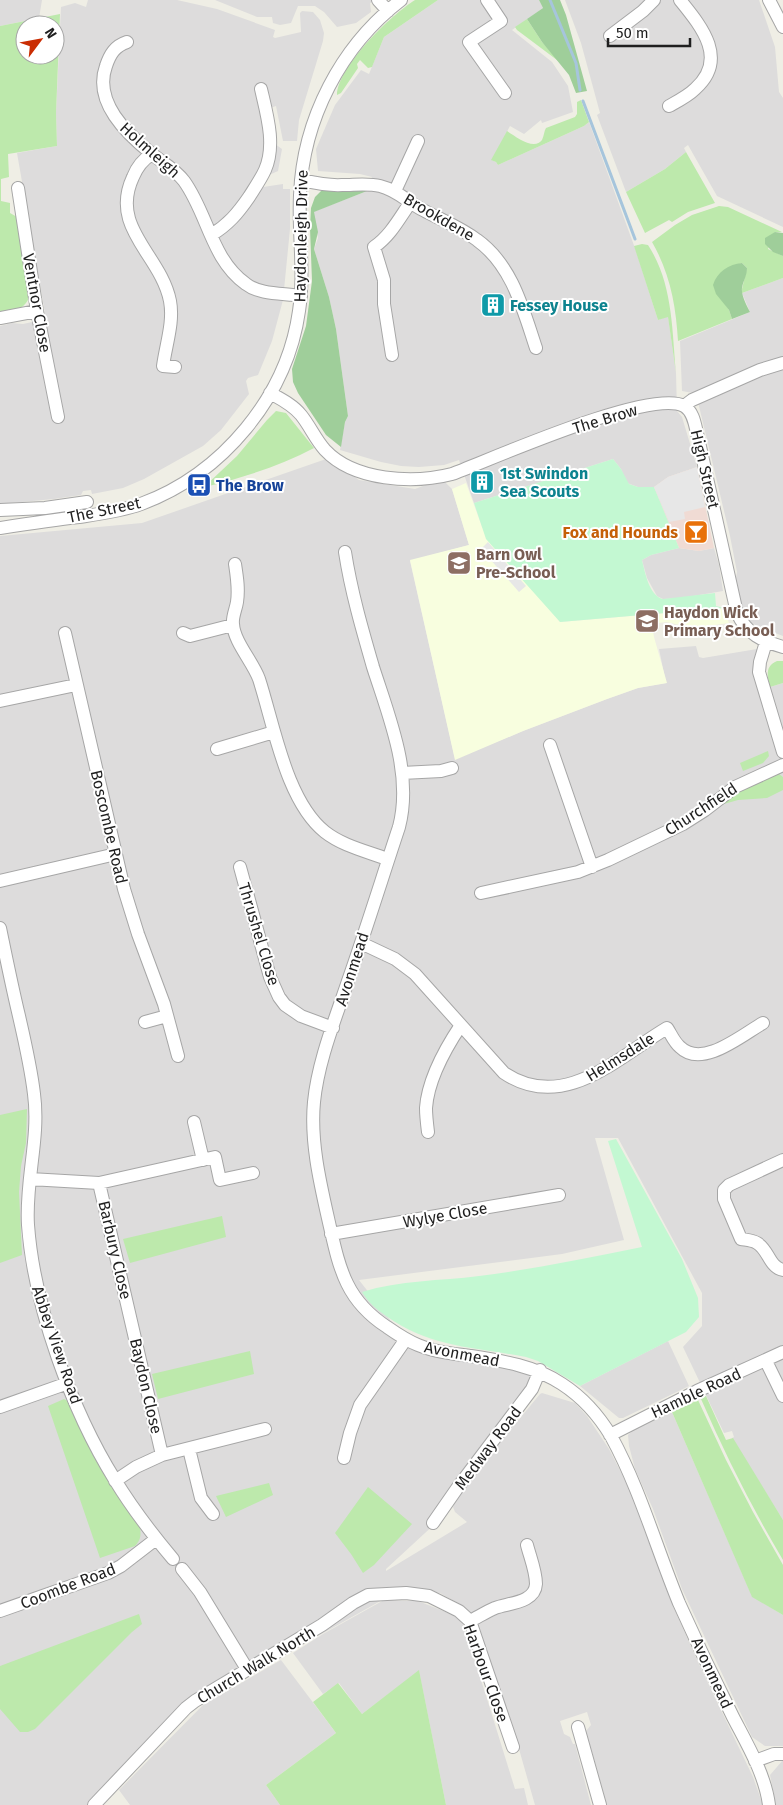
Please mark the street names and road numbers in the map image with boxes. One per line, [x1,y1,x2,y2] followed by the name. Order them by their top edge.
[116,118,184,182] street label: Holmleigh
[290,169,312,303] street label: Haydonleigh Drive
[400,189,478,245] street label: Brookdene
[19,252,55,354] street label: Ventnor Close
[570,400,640,438] street label: The Brow
[687,428,723,511] street label: High Street
[66,493,142,527] street label: The Street
[87,768,131,886] street label: Boscombe Road
[661,779,741,839] street label: Churchfield
[234,880,284,988] street label: Thrushel Close
[331,930,373,1008] street label: Avonmead
[582,1029,658,1085] street label: Helmsdale
[401,1198,489,1232] street label: Wylye Close
[94,1199,136,1301] street label: Barbury Close
[28,1283,86,1407] street label: Abbey View Road
[126,1336,166,1436] street label: Baydon Close
[423,1337,501,1371] street label: Avonmead
[648,1364,744,1422] street label: Hamble Road
[450,1403,526,1493] street label: Medway Road
[18,1559,118,1613] street label: Coombe Road
[459,1621,513,1725] street label: Harbour Close
[193,1622,319,1708] street label: Church Walk North
[687,1634,737,1712] street label: Avonmead

